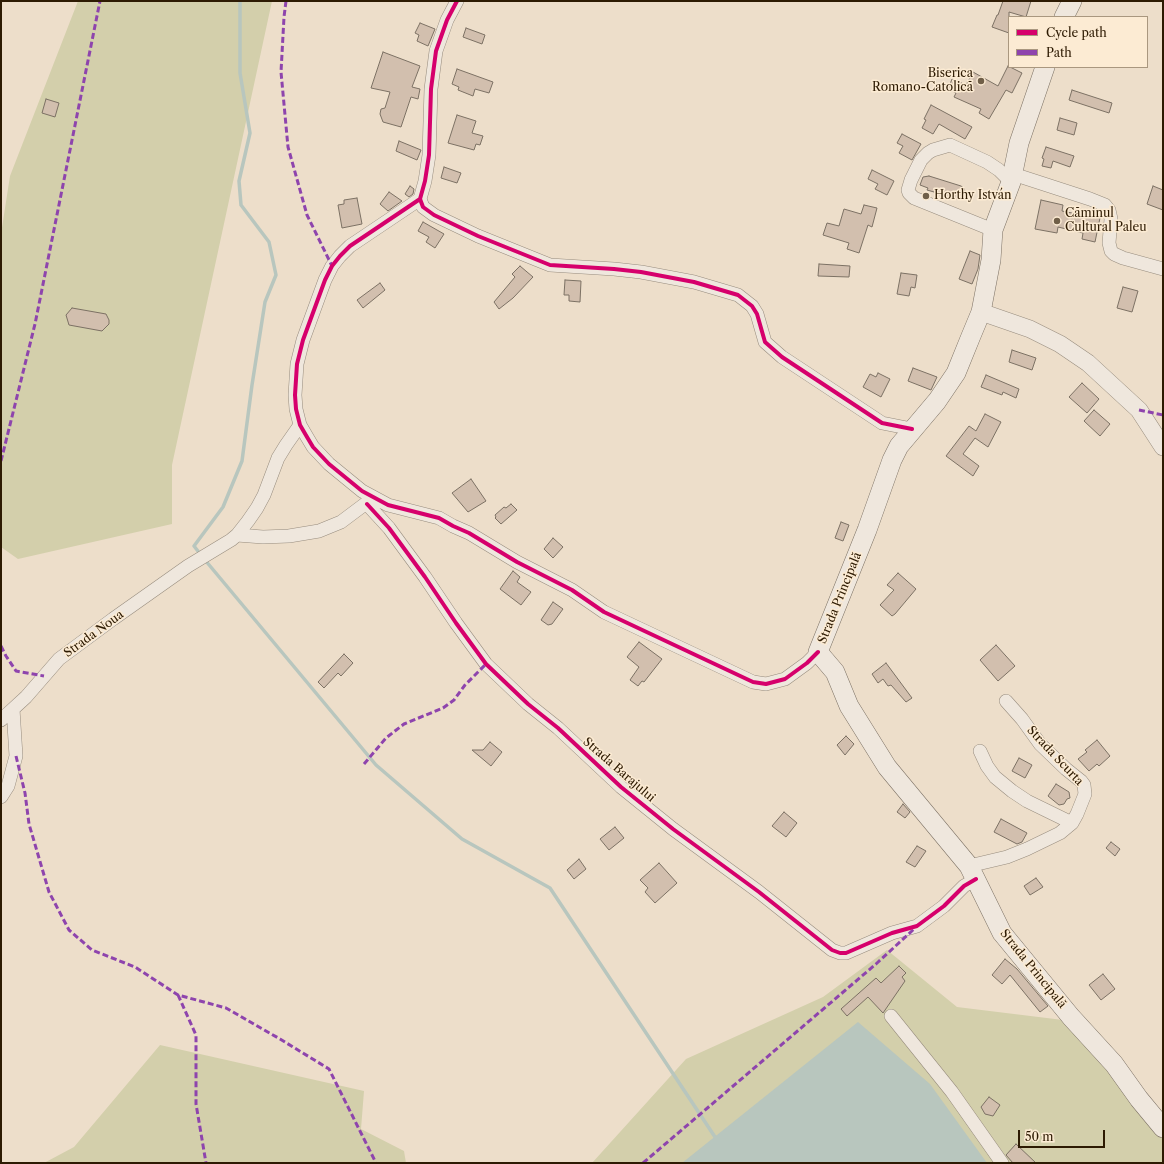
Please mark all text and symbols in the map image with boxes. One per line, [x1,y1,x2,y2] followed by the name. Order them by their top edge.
[1008,16,1148,68] legend
[1046,25,1107,40] text: Cycle path
[1046,45,1072,60] text: Path
[872,67,973,95] place label: Biserica Romano-Catolică
[976,76,986,86] marker: Biserica Romano-Catolică
[934,189,1012,203] place label: Horthy István
[921,191,931,201] marker: Horthy István
[1065,207,1147,235] place label: Căminul Cultural Paleu
[1052,216,1062,226] marker: Căminul Cultural Paleu
[815,550,865,646] street label: Strada Principală
[61,608,127,660] street label: Strada Noua
[1024,723,1086,789] street label: Strada Scurta
[580,735,658,805] street label: Strada Barajului
[997,927,1069,1011] street label: Strada Principală
[1020,1122,1107,1148] scale bar
[1025,1129,1054,1144] text: 50 m

